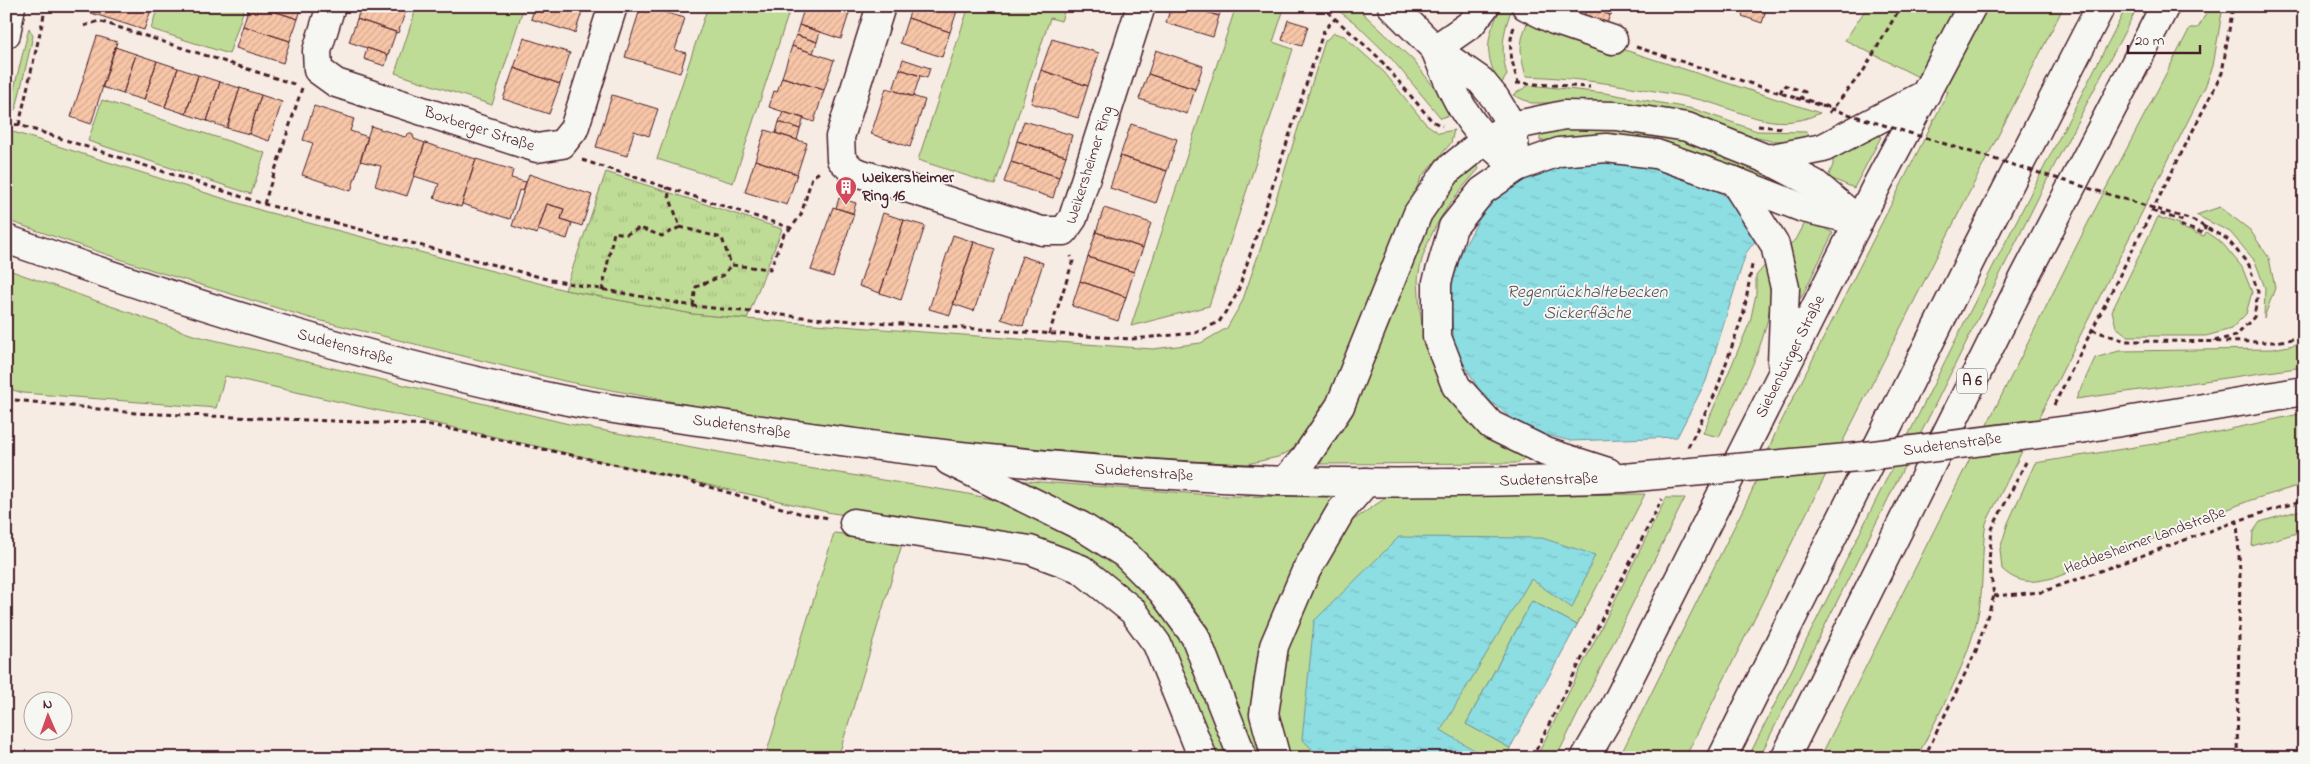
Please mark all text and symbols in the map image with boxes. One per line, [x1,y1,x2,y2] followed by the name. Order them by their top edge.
[2128,22,2200,54] scale bar
[2135,30,2165,52] text: 20 m
[420,100,539,159] street label: Boxberger Straße
[1060,103,1120,227] street label: Weikersheimer Ring
[861,166,955,209] place label: Weikersheimer Ring 16
[834,175,858,206] building icon: Weikersheimer Ring 16
[1507,280,1668,327] water label: Regenrückhaltebecken Sickerfläche
[1750,290,1832,422] street label: Siebenbürger Straße
[294,322,397,372] street label: Sudetenstraße
[1957,368,1987,394] road number: A 6
[691,408,793,446] street label: Sudetenstraße
[1902,427,2004,463] street label: Sudetenstraße
[1094,457,1195,488] street label: Sudetenstraße
[1499,467,1599,493] street label: Sudetenstraße
[2061,500,2230,581] street label: Heddesheimer Landstraße
[22,692,72,742] north arrow
[43,694,53,715] text: N

